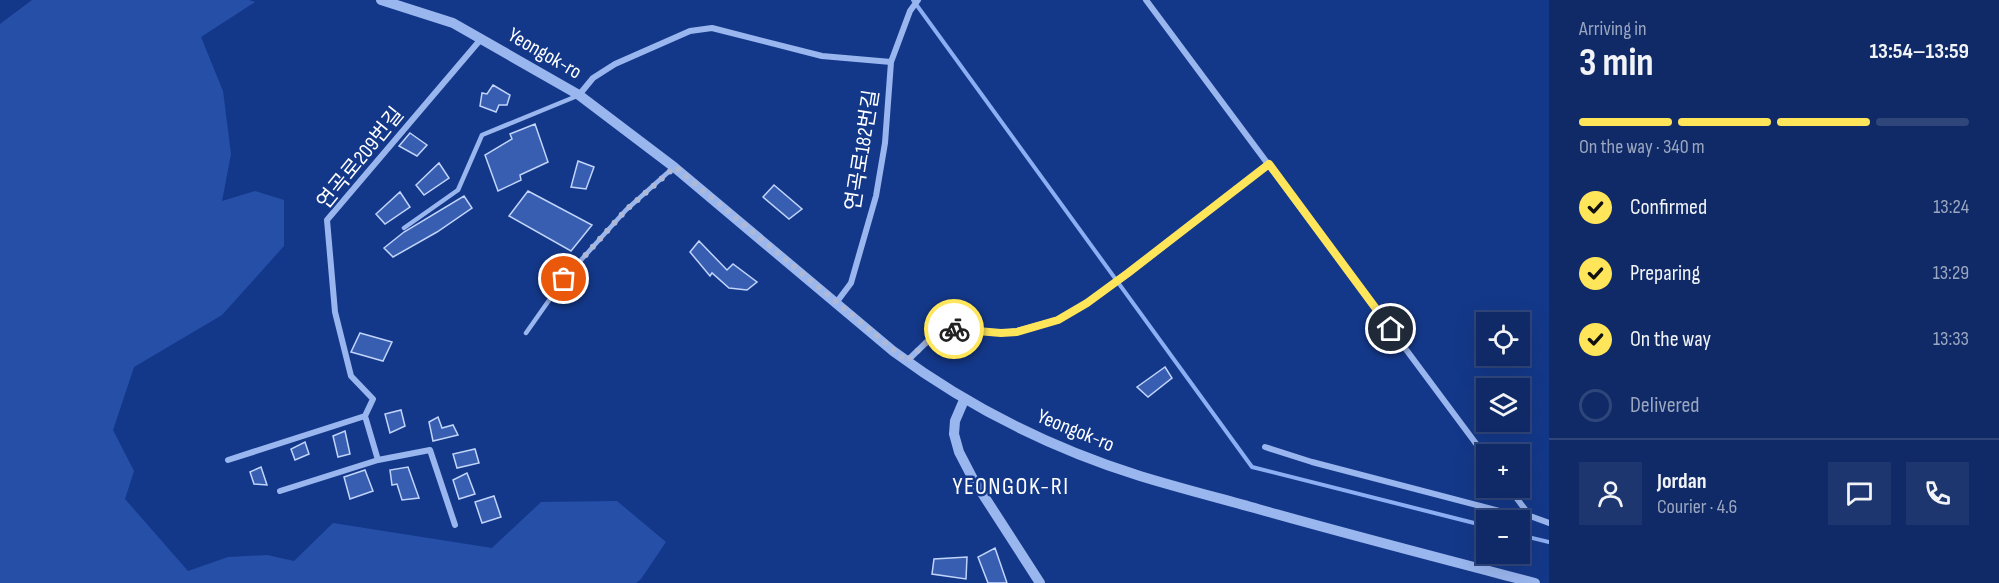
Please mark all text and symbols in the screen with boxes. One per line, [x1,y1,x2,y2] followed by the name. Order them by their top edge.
[1579,17,1647,41] text: Arriving in
[503,22,586,85] street label: Yeongok-ro
[1869,38,1969,65] text: 13:54–13:59
[1579,40,1654,87] text: 3 min
[841,88,884,212] street label: 연곡로182번길
[312,102,409,214] street label: 연곡로209번길
[1579,135,1705,159] text: On the way · 340 m
[1579,191,1612,224] icon: check
[1630,194,1707,221] text: Confirmed
[1933,195,1969,219] text: 13:24
[538,253,589,304] pin
[1579,257,1612,290] icon: check
[1630,260,1700,287] text: Preparing
[1933,261,1969,285] text: 13:29
[547,262,580,295] icon: bag
[924,299,984,359] courier
[1365,303,1416,354] pin
[1374,312,1407,345] icon: home
[1476,312,1530,564] map controls
[1476,312,1530,366] button: locate
[938,313,971,346] icon: bike
[1579,323,1612,356] icon: check
[1630,326,1711,353] text: On the way
[1933,327,1969,351] text: 13:33
[1476,378,1530,432] button: layers
[1630,392,1699,419] text: Delivered
[1034,404,1118,457] street label: Yeongok-ro
[1476,444,1530,498] button: +
[1579,462,1642,525] button: person
[1828,462,1891,525] button: chat
[1906,462,1969,525] button: phone
[1657,468,1706,495] text: Jordan
[952,472,1070,501] district label: YEONGOK-RI
[1657,495,1737,519] text: Courier · 4.6
[1476,510,1530,564] button: −

